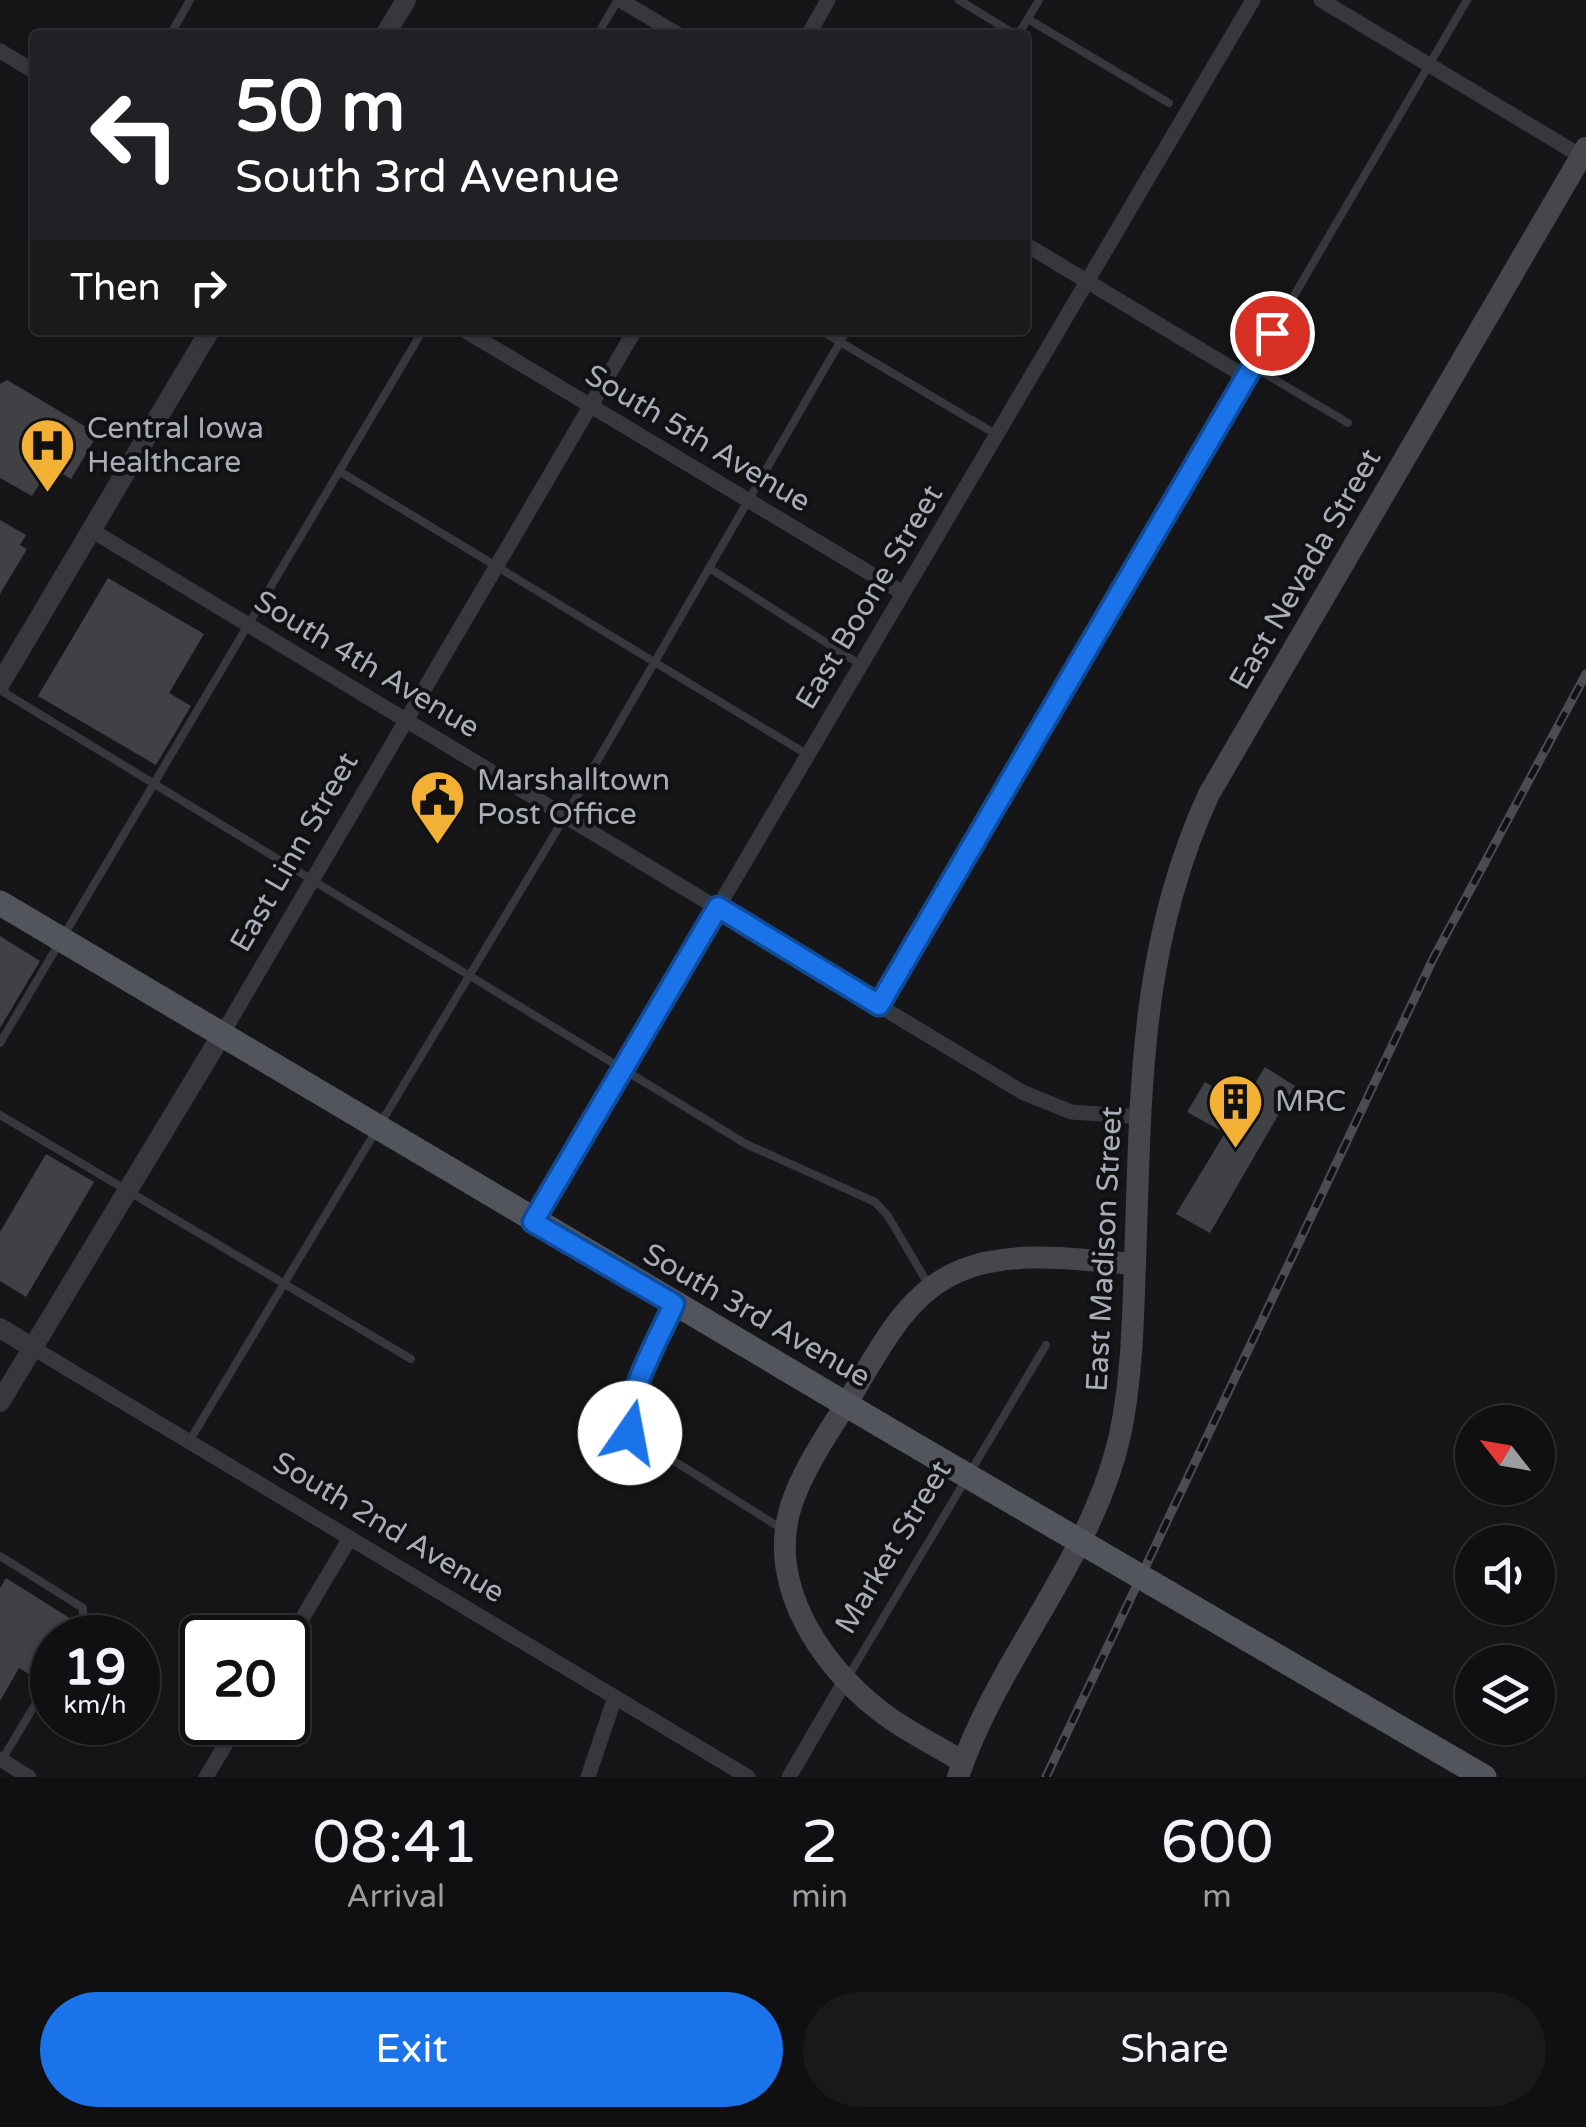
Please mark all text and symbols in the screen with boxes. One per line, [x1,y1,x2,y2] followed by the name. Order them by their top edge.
[235,66,405,150] text: 50 m
[70,70,200,200] icon: left
[235,151,620,205] text: South 3rd Avenue
[181,260,236,315] icon: right
[70,265,161,311] text: Then
[1230,291,1315,376] pin
[1245,306,1300,361] icon: arrive
[578,357,817,520] street label: South 5th Avenue
[87,410,264,481] place label: Central Iowa Healthcare
[18,415,78,494] hospital icon: Central Iowa Healthcare
[1221,442,1389,696] street label: East Nevada Street
[788,478,951,716] street label: East Boone Street
[247,583,486,746] street label: South 4th Avenue
[222,746,366,959] street label: East Linn Street
[477,762,670,833] place label: Marshalltown Post Office
[408,767,468,846] public building icon: Marshalltown Post Office
[1206,1071,1266,1150] building icon: MRC
[1275,1083,1346,1120] place label: MRC
[1079,1105,1130,1393] street label: East Madison Street
[636,1235,877,1396] street label: South 3rd Avenue
[578,1381,682,1485] position arrow
[1455,1405,1555,1505] north arrow
[1455,1405,1555,1745] map controls
[266,1444,511,1611] street label: South 2nd Avenue
[827,1454,960,1641] street label: Market Street
[1455,1525,1555,1625] button: sound
[180,1615,310,1745] speed limit sign: 20
[64,1638,126,1698] text: 19
[1455,1645,1555,1745] button: layers
[64,1690,126,1720] text: km/h
[312,1807,479,1879] text: 08:41
[801,1807,838,1879] text: 2
[1160,1807,1274,1879] text: 600
[346,1878,445,1916] text: Arrival
[791,1878,848,1916] text: min
[1202,1878,1232,1916] text: m
[40,1992,783,2107] button: Exit
[803,1992,1546,2107] button: Share

